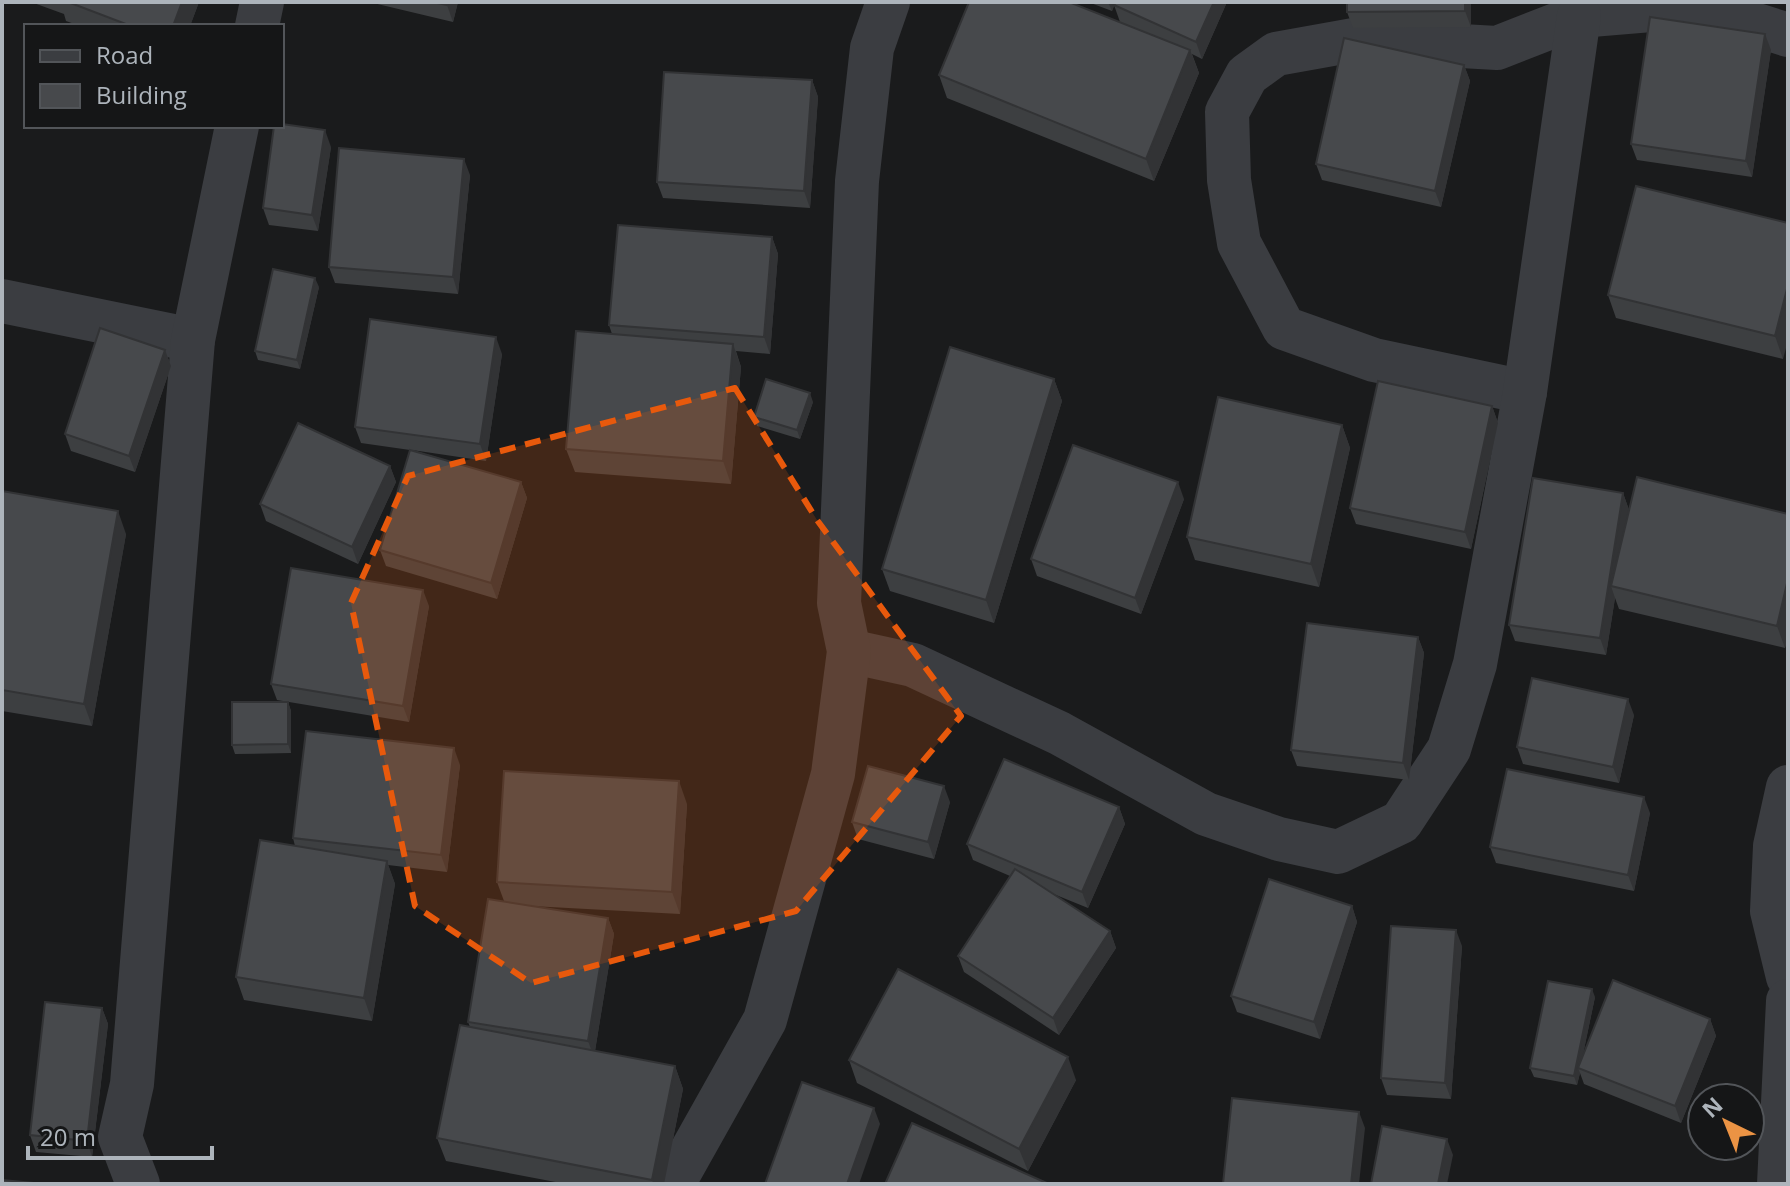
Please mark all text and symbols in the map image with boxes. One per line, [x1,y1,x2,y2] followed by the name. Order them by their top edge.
[24,24,284,128] legend
[96,38,153,71] text: Road
[96,78,187,111] text: Building
[1686,1082,1766,1162] north arrow
[1695,1090,1728,1124] text: N
[28,1110,212,1160] scale bar
[40,1120,96,1153] text: 20 m

